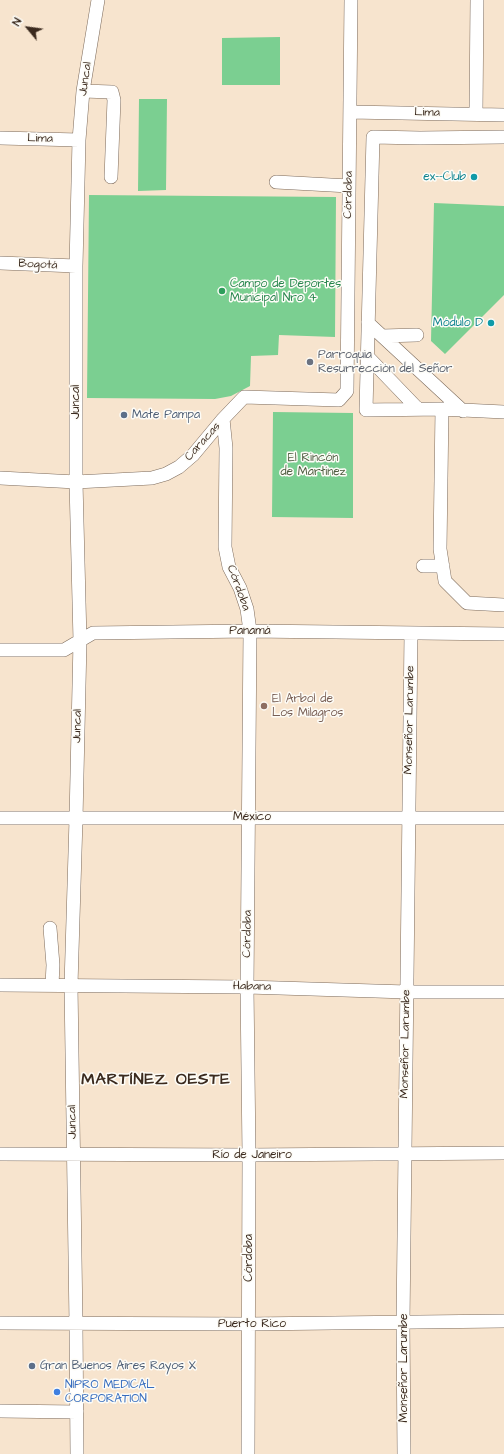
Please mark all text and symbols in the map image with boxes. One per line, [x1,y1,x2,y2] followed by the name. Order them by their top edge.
[8,8,48,48] north arrow
[9,15,25,29] text: N
[77,61,95,97] street label: Juncal
[414,106,440,120] street label: Lima
[27,132,53,146] street label: Lima
[423,170,466,184] place label: ex--Club
[341,171,357,219] street label: Córdoba
[469,172,479,182] marker: ex--Club
[18,257,58,273] street label: Bogotá
[230,277,341,305] place label: Campo de Deportes Municipal Nro 4
[217,286,227,296] marker: Campo de Deportes Municipal Nro 4
[433,316,483,330] place label: Módulo D
[486,318,496,328] marker: Módulo D
[318,348,452,376] place label: Parroquia Resurrecciòn del Señor
[305,357,315,367] marker: Parroquia Resurrecciòn del Señor
[69,385,83,419] street label: Juncal
[132,408,200,422] place label: Mate Pampa
[119,410,129,420] marker: Mate Pampa
[182,420,224,464] street label: Caracas
[280,451,346,479] park label: El Rincón de Martínez
[223,563,253,613] street label: Córdoba
[229,624,271,638] street label: Panamá
[402,665,418,775] street label: Monseñor Larumbe
[272,692,343,720] place label: El Arbol de Los Milagros
[259,701,269,711] marker: El Arbol de Los Milagros
[71,709,85,743] street label: Juncal
[233,810,271,824] street label: México
[240,910,256,958] street label: Córdoba
[233,979,271,995] street label: Habana
[398,989,414,1099] street label: Monseñor Larumbe
[81,1071,231,1091] district label: MARTÍNEZ OESTE
[66,1105,80,1139] street label: Juncal
[212,1148,292,1162] street label: Río de Janeiro
[242,1234,256,1282] street label: Córdoba
[397,1313,411,1423] street label: Monseñor Larumbe
[218,1317,286,1331] street label: Puerto Rico
[40,1359,196,1373] place label: Gran Buenos Aires Rayos X
[27,1361,37,1371] marker: Gran Buenos Aires Rayos X
[65,1378,155,1406] place label: NIPRO MEDICAL CORPORATION
[52,1387,62,1397] marker: NIPRO MEDICAL CORPORATION

